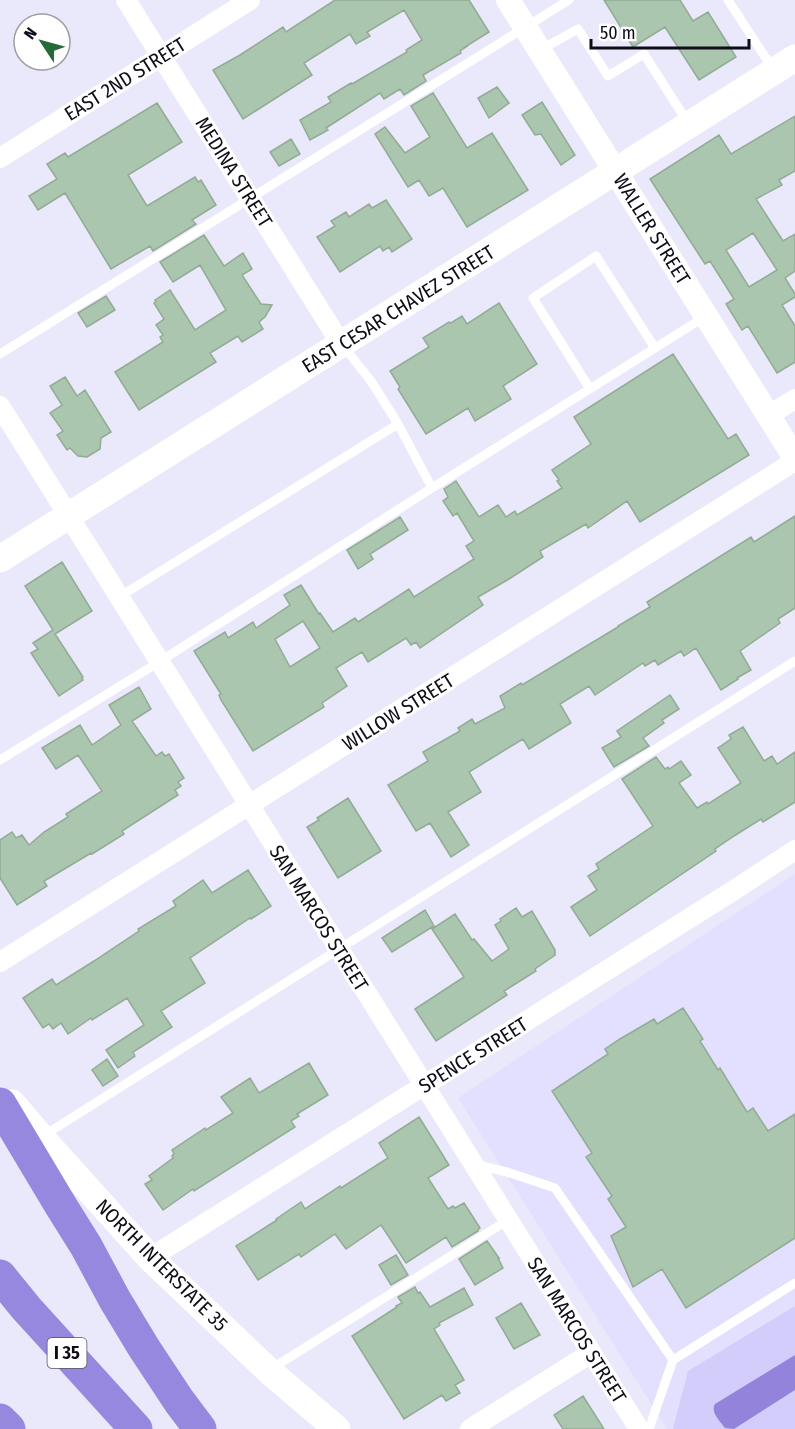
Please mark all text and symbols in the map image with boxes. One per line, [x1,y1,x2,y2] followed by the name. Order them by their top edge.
[12,12,72,72] north arrow
[591,12,748,50] scale bar
[600,22,636,44] text: 50 m
[20,24,41,43] text: N
[60,32,191,126] street label: EAST 2ND STREET
[191,112,278,232] street label: MEDINA STREET
[608,169,696,289] street label: WALLER STREET
[297,240,499,378] street label: EAST CESAR CHAVEZ STREET
[338,668,459,756] street label: WILLOW STREET
[265,841,374,996] street label: SAN MARCOS STREET
[414,1012,532,1098] street label: SPENCE STREET
[91,1194,233,1336] street label: NORTH INTERSTATE 35
[523,1253,632,1408] street label: SAN MARCOS STREET
[48,1338,86,1368] road number: I 35

